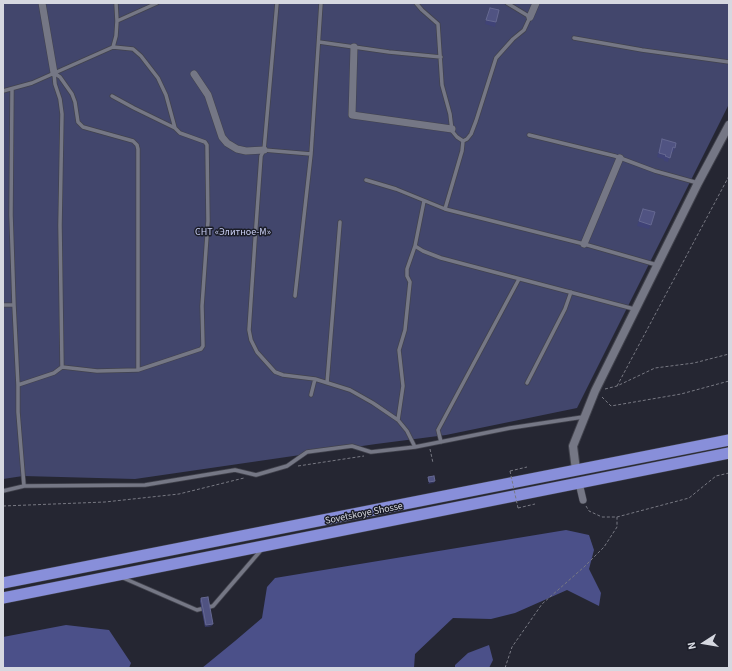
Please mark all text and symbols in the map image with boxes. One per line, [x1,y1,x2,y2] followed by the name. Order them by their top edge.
[195,227,271,239] park label: СНТ «Элитное-М»
[324,501,404,527] street label: Sovetskoye Shosse
[684,623,724,663] north arrow
[684,640,700,651] text: N

